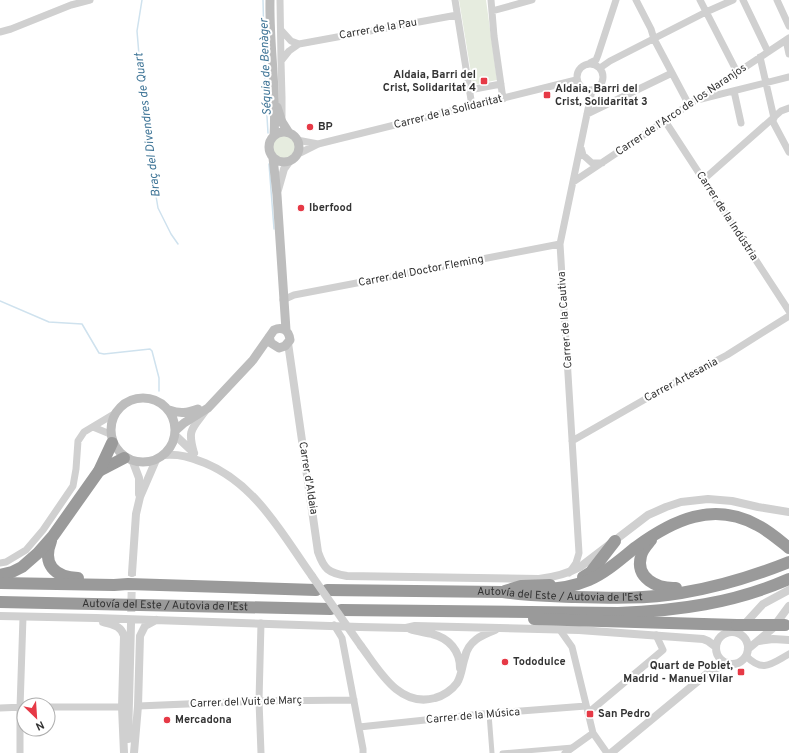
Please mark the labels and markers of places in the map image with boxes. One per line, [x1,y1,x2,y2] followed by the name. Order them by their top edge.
[383,68,476,95] place label: Aldaia, Barri del Crist, Solidaritat 4
[479,76,489,86] marker: Aldaia, Barri del Crist, Solidaritat 4
[555,82,648,109] place label: Aldaia, Barri del Crist, Solidaritat 3
[542,90,552,100] marker: Aldaia, Barri del Crist, Solidaritat 3
[318,120,333,134] place label: BP
[305,122,315,132] marker: BP
[309,201,352,215] place label: Iberfood
[296,203,306,213] marker: Iberfood
[513,655,566,669] place label: Tododulce
[500,657,510,667] marker: Tododulce
[623,659,733,686] place label: Quart de Poblet, Madrid - Manuel Vilar
[736,667,746,677] marker: Quart de Poblet, Madrid - Manuel Vilar
[598,707,650,721] place label: San Pedro
[585,709,595,719] marker: San Pedro
[175,713,232,727] place label: Mercadona
[162,715,172,725] marker: Mercadona

